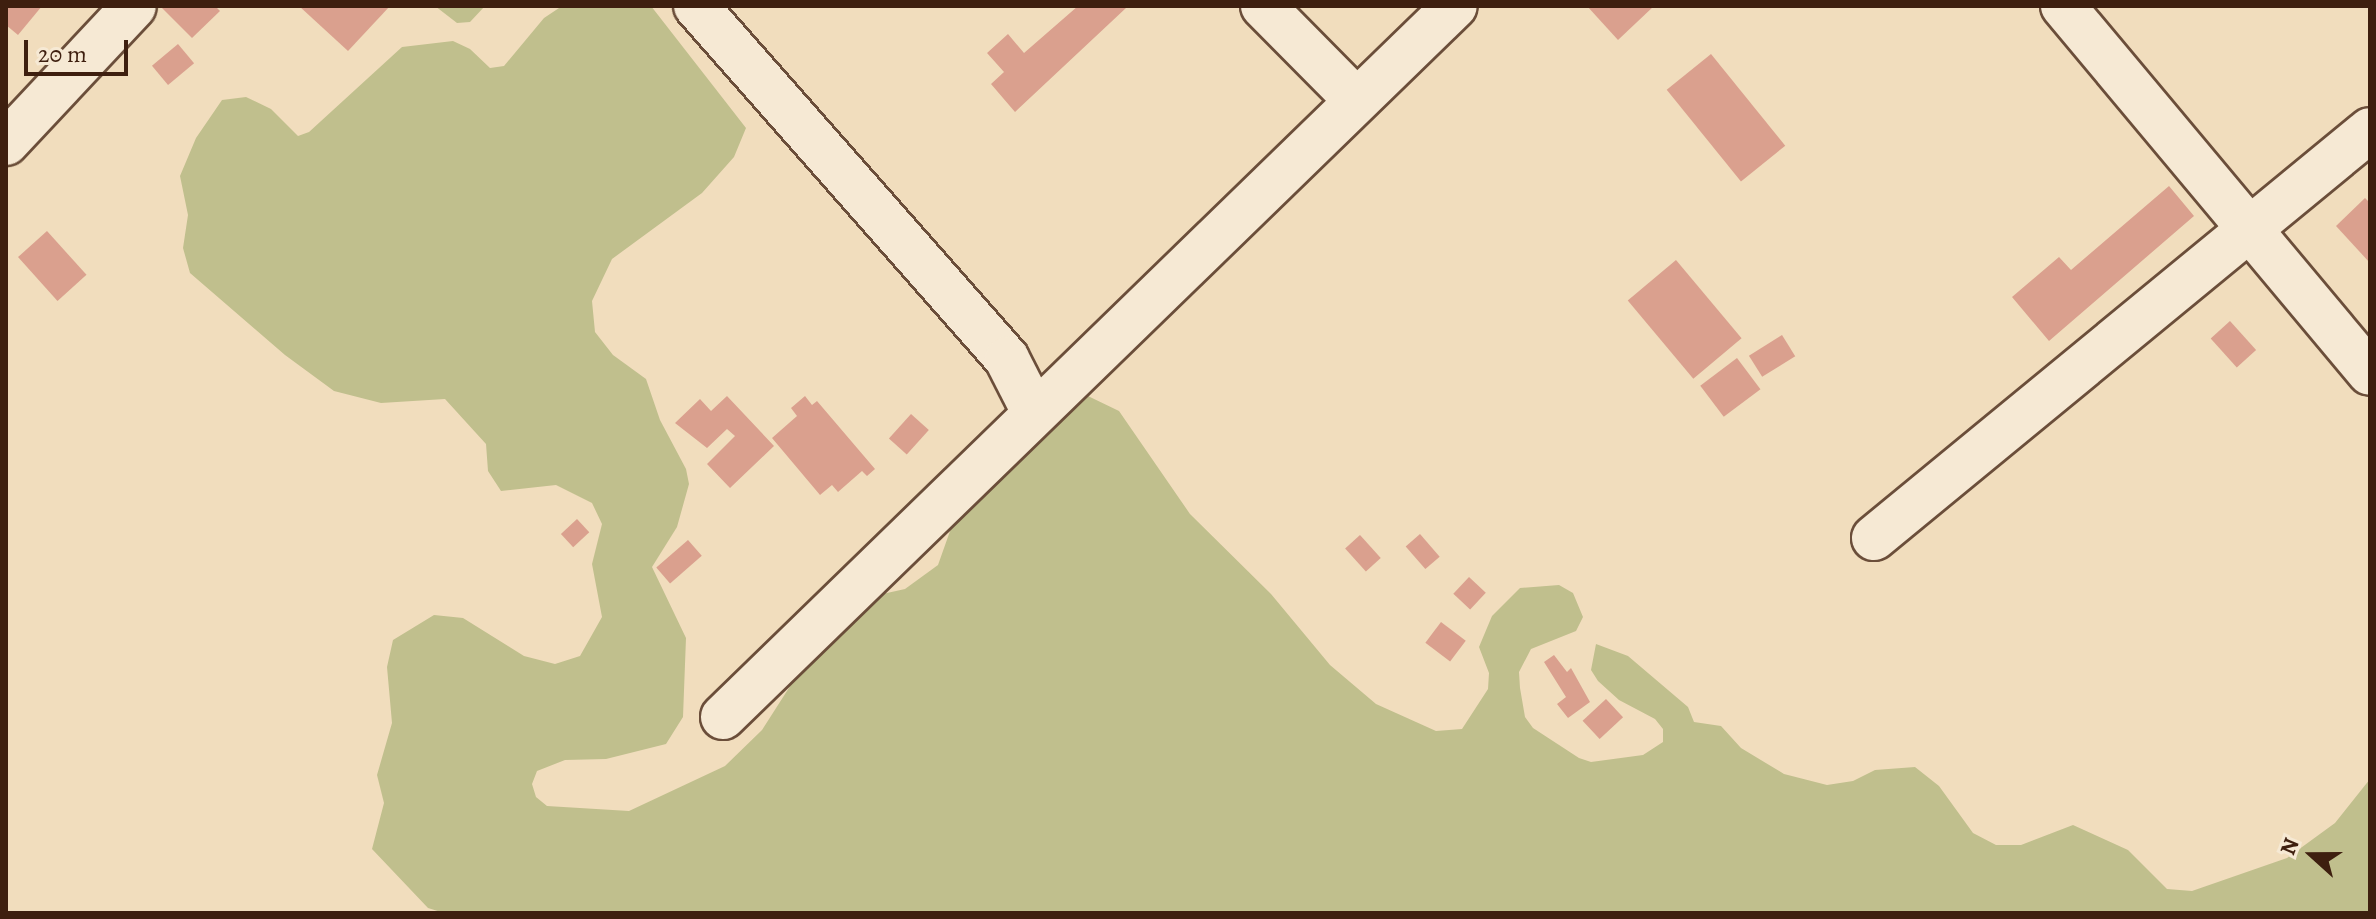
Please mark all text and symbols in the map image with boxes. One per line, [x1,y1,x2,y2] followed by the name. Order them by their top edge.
[28,24,132,74] scale bar
[38,38,87,70] text: 20 m
[2272,815,2352,895] north arrow
[2273,834,2306,859] text: N

